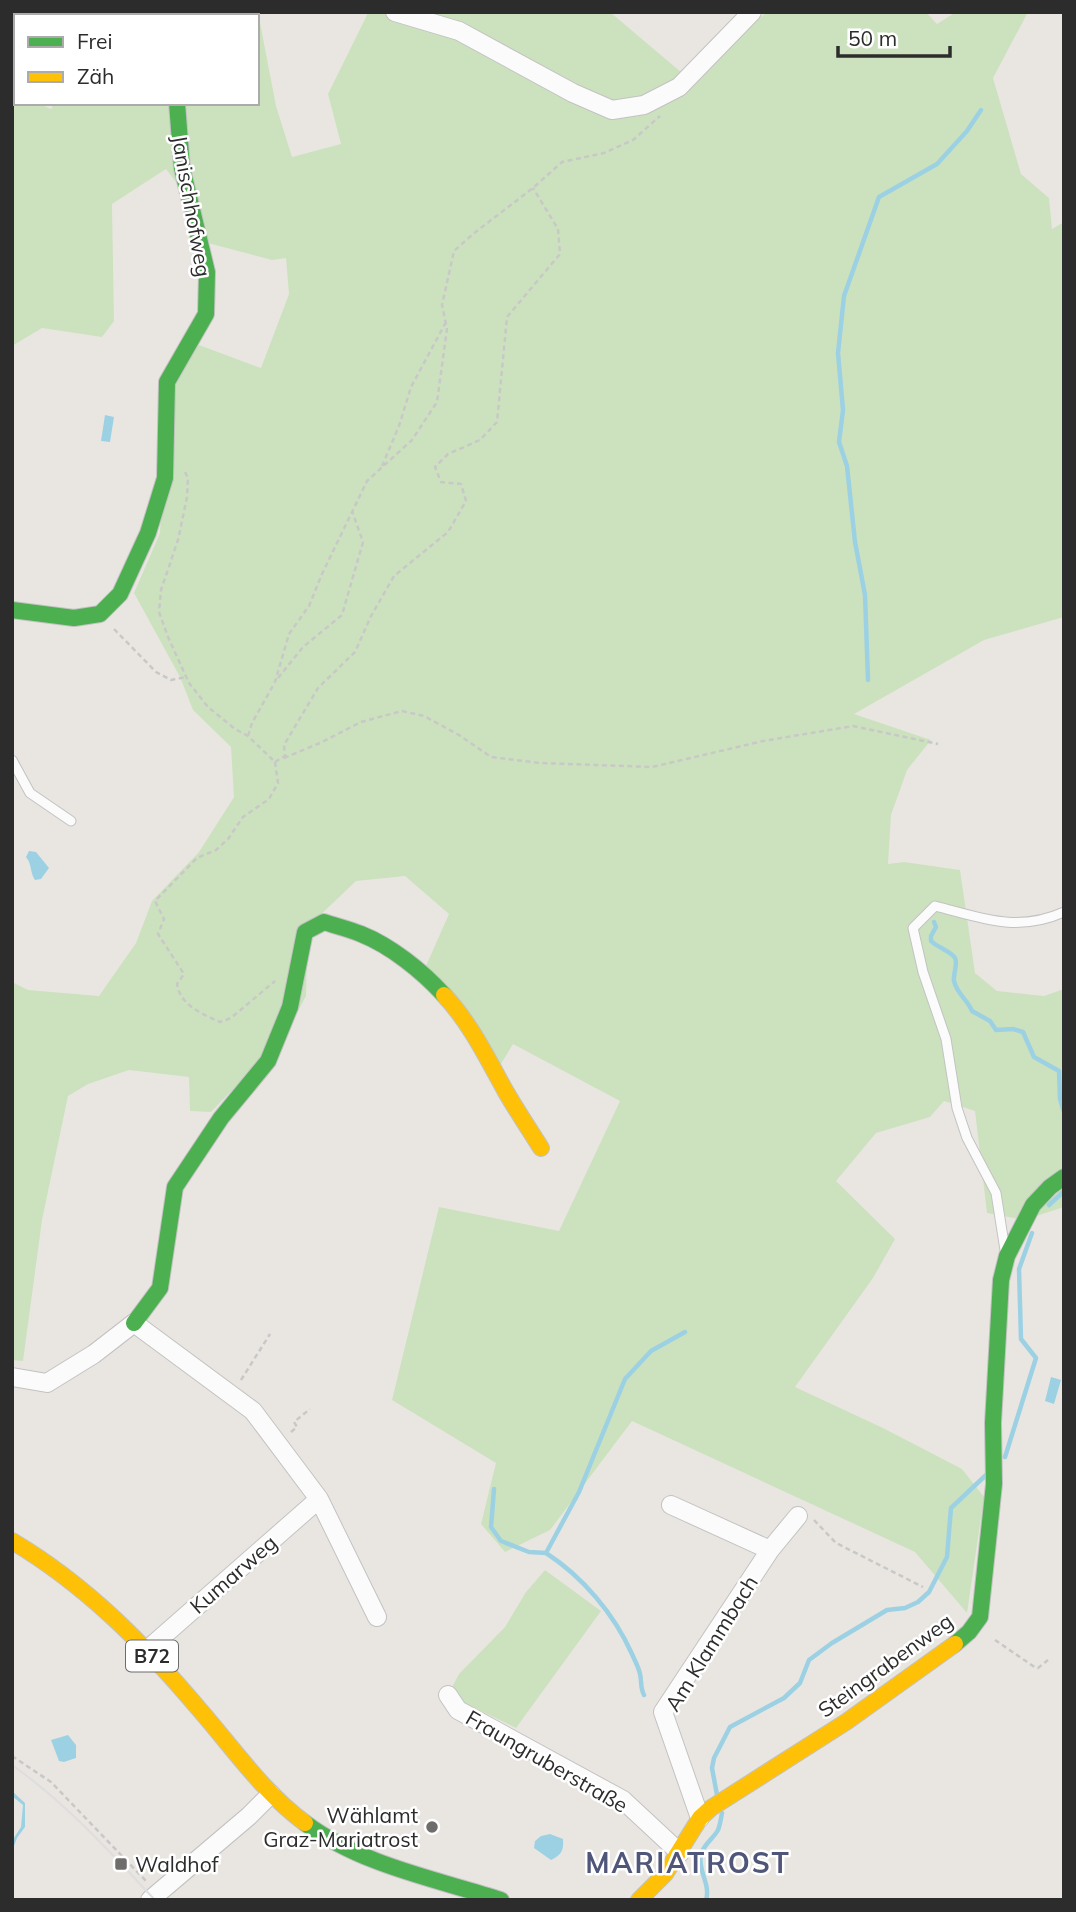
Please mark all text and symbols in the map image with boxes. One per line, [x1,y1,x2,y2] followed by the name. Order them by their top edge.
[14,14,259,105] legend
[838,14,950,58] scale bar
[848,25,897,51] text: 50 m
[77,28,113,54] text: Frei
[77,63,114,89] text: Zäh
[167,133,217,279] street label: Janischhofweg
[184,1529,282,1619] street label: Kumarweg
[659,1570,763,1716] street label: Am Klammbach
[813,1607,957,1723] street label: Steingrabenweg
[126,1640,178,1672] road number: B72
[461,1704,633,1818] street label: Fraungruberstraße
[263,1802,418,1852] place label: Wählamt Graz-Mariatrost
[424,1819,440,1835] marker: Wählamt Graz-Mariatrost
[585,1845,791,1880] district label: MARIATROST
[135,1851,220,1877] place label: Waldhof
[113,1856,129,1872] marker: Waldhof

